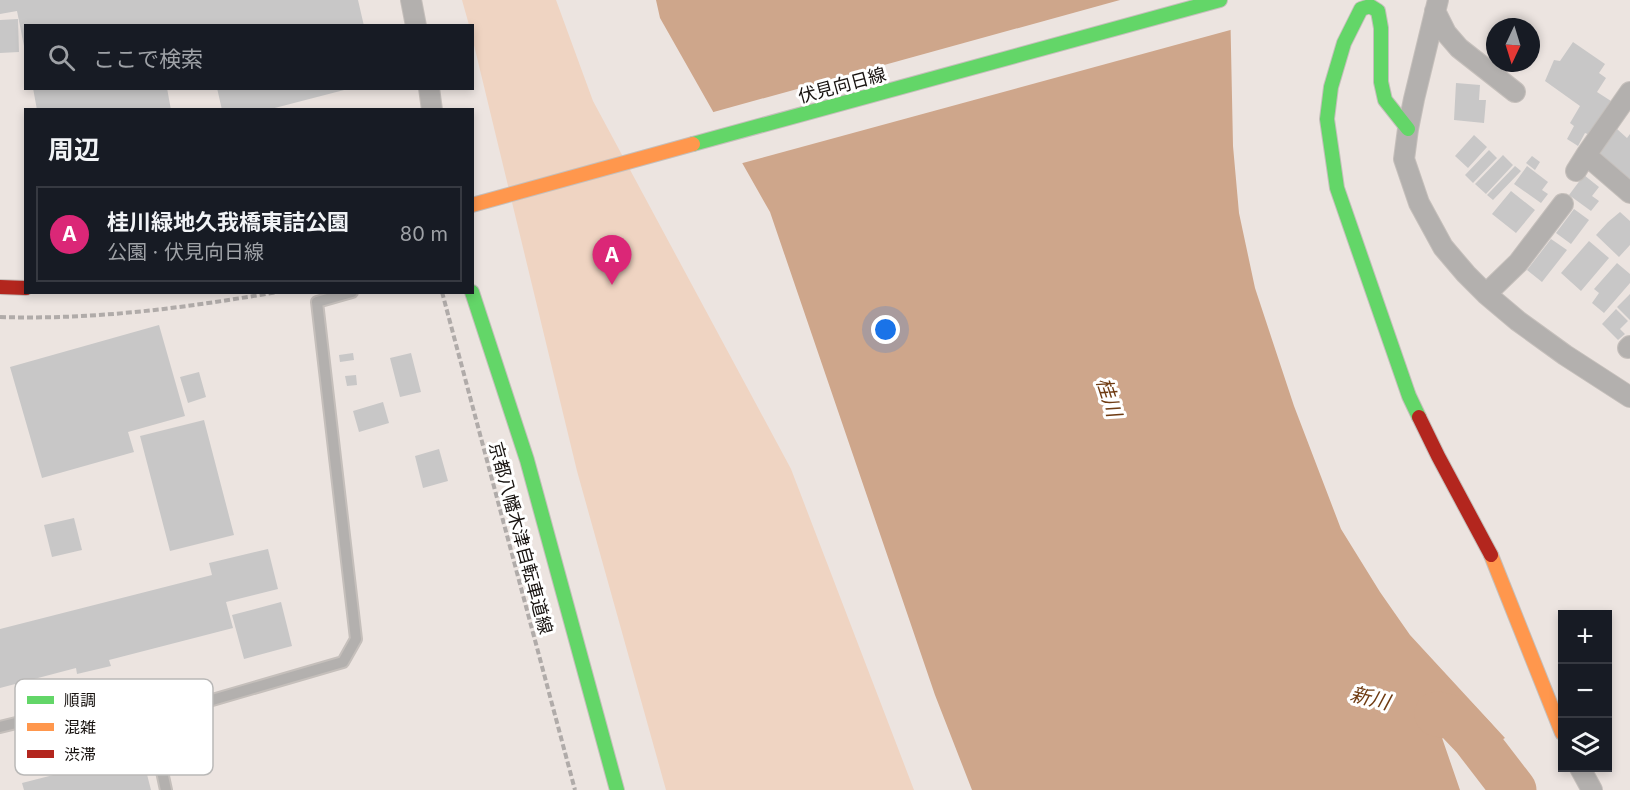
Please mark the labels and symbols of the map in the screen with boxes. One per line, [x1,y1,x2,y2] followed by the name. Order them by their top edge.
[1486,18,1540,72] north arrow
[796,63,888,107] street label: 伏見向日線
[592,236,632,285] pin: A
[871,315,900,344] your location
[1091,374,1127,422] water label: 桂川
[485,440,557,636] street label: 京都八幡木津自転車道線
[15,679,213,775] legend
[1348,682,1394,715] water label: 新川
[64,690,96,710] text: 順調
[64,717,96,737] text: 混雑
[64,744,96,764] text: 渋滞

